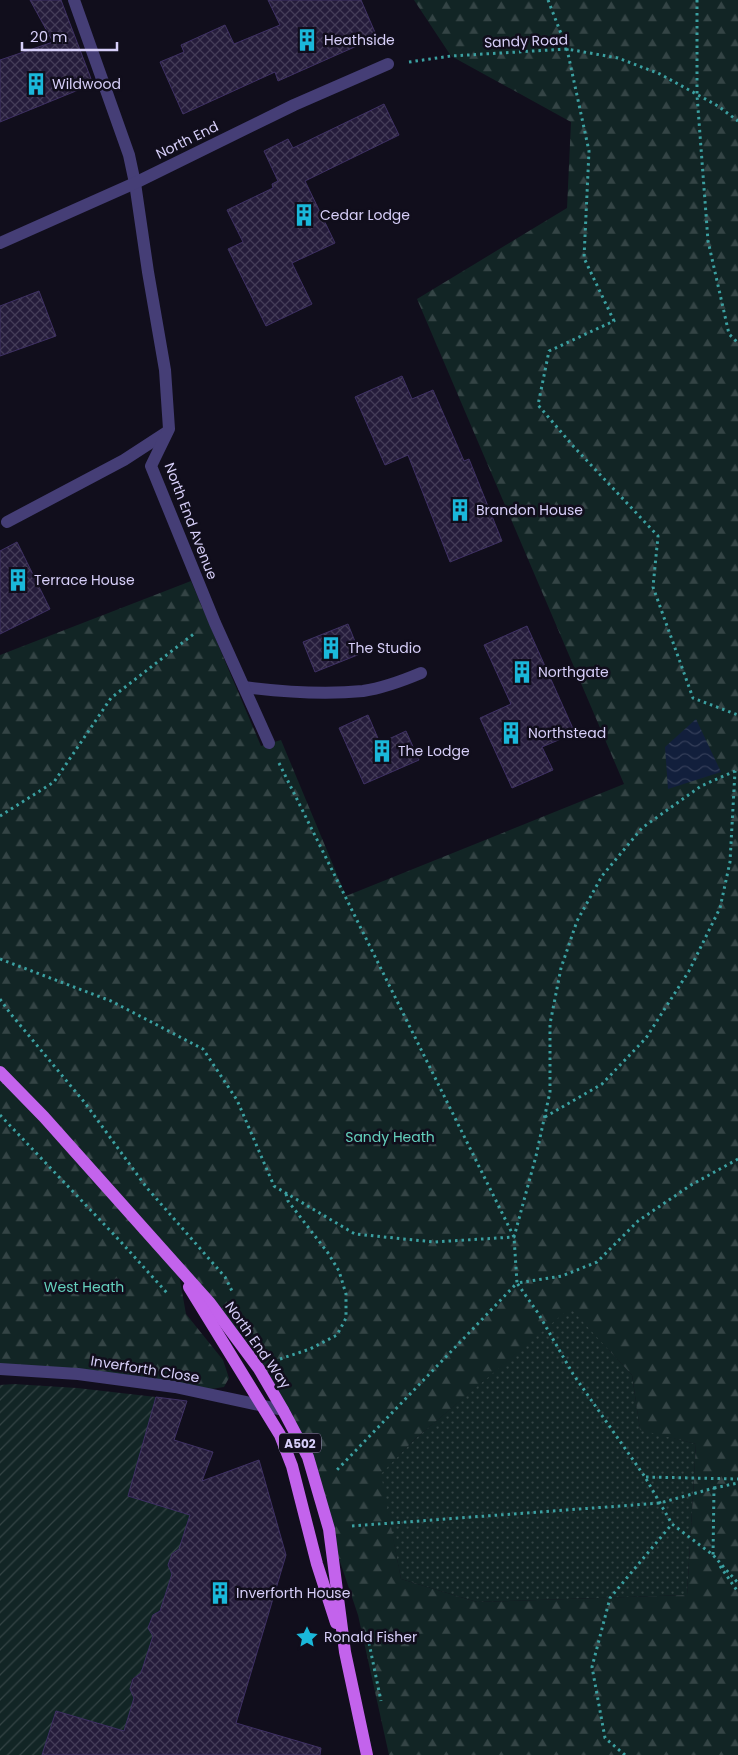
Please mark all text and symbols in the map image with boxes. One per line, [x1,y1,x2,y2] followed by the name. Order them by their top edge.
[22,20,118,52] scale bar
[30,26,68,47] text: 20 m
[294,27,320,53] building icon: Heathside
[324,30,395,50] place label: Heathside
[484,30,568,52] street label: Sandy Road
[23,71,49,97] building icon: Wildwood
[52,74,121,94] place label: Wildwood
[152,116,222,164] street label: North End
[291,202,317,228] building icon: Cedar Lodge
[320,205,410,225] place label: Cedar Lodge
[159,460,223,583] street label: North End Avenue
[447,497,473,523] building icon: Brandon House
[476,500,583,520] place label: Brandon House
[5,567,31,593] building icon: Terrace House
[34,570,135,590] place label: Terrace House
[318,635,344,661] building icon: The Studio
[348,638,421,658] place label: The Studio
[509,659,535,685] building icon: Northgate
[538,662,609,682] place label: Northgate
[498,720,524,746] building icon: Northstead
[528,723,606,743] place label: Northstead
[369,738,395,764] building icon: The Lodge
[398,741,470,761] place label: The Lodge
[345,1127,435,1147] park label: Sandy Heath
[44,1277,124,1297] park label: West Heath
[221,1297,296,1393] street label: North End Way
[89,1351,201,1388] street label: Inverforth Close
[279,1434,321,1452] road number: A502
[207,1580,233,1606] building icon: Inverforth House
[236,1583,351,1603] place label: Inverforth House
[294,1624,320,1650] place icon: Ronald Fisher
[324,1627,417,1647] place label: Ronald Fisher

